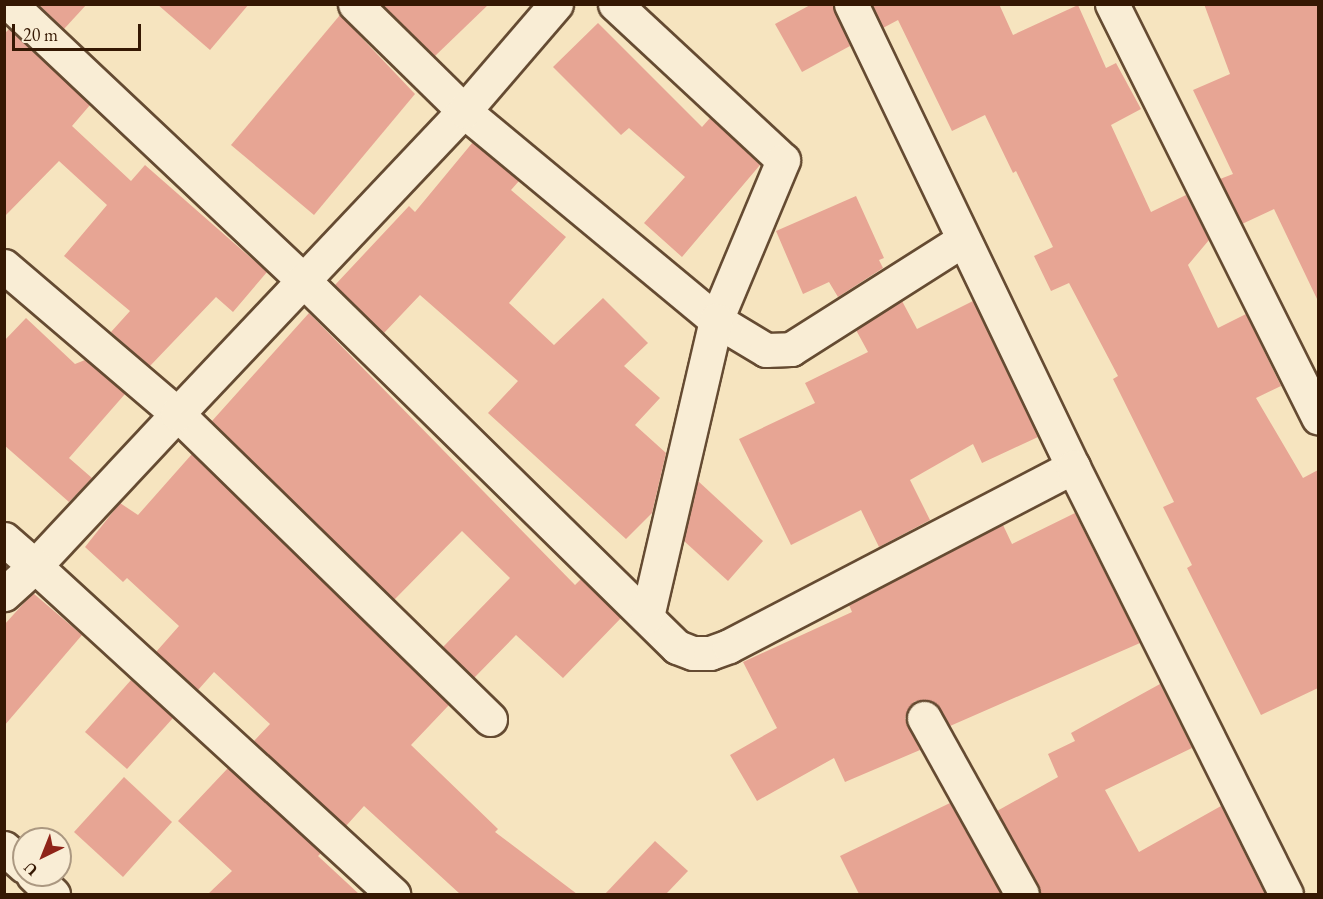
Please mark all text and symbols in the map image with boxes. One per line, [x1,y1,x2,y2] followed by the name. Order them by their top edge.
[15,12,144,50] scale bar
[23,23,58,46] text: 20 m
[12,827,72,887] north arrow
[19,857,42,881] text: U

